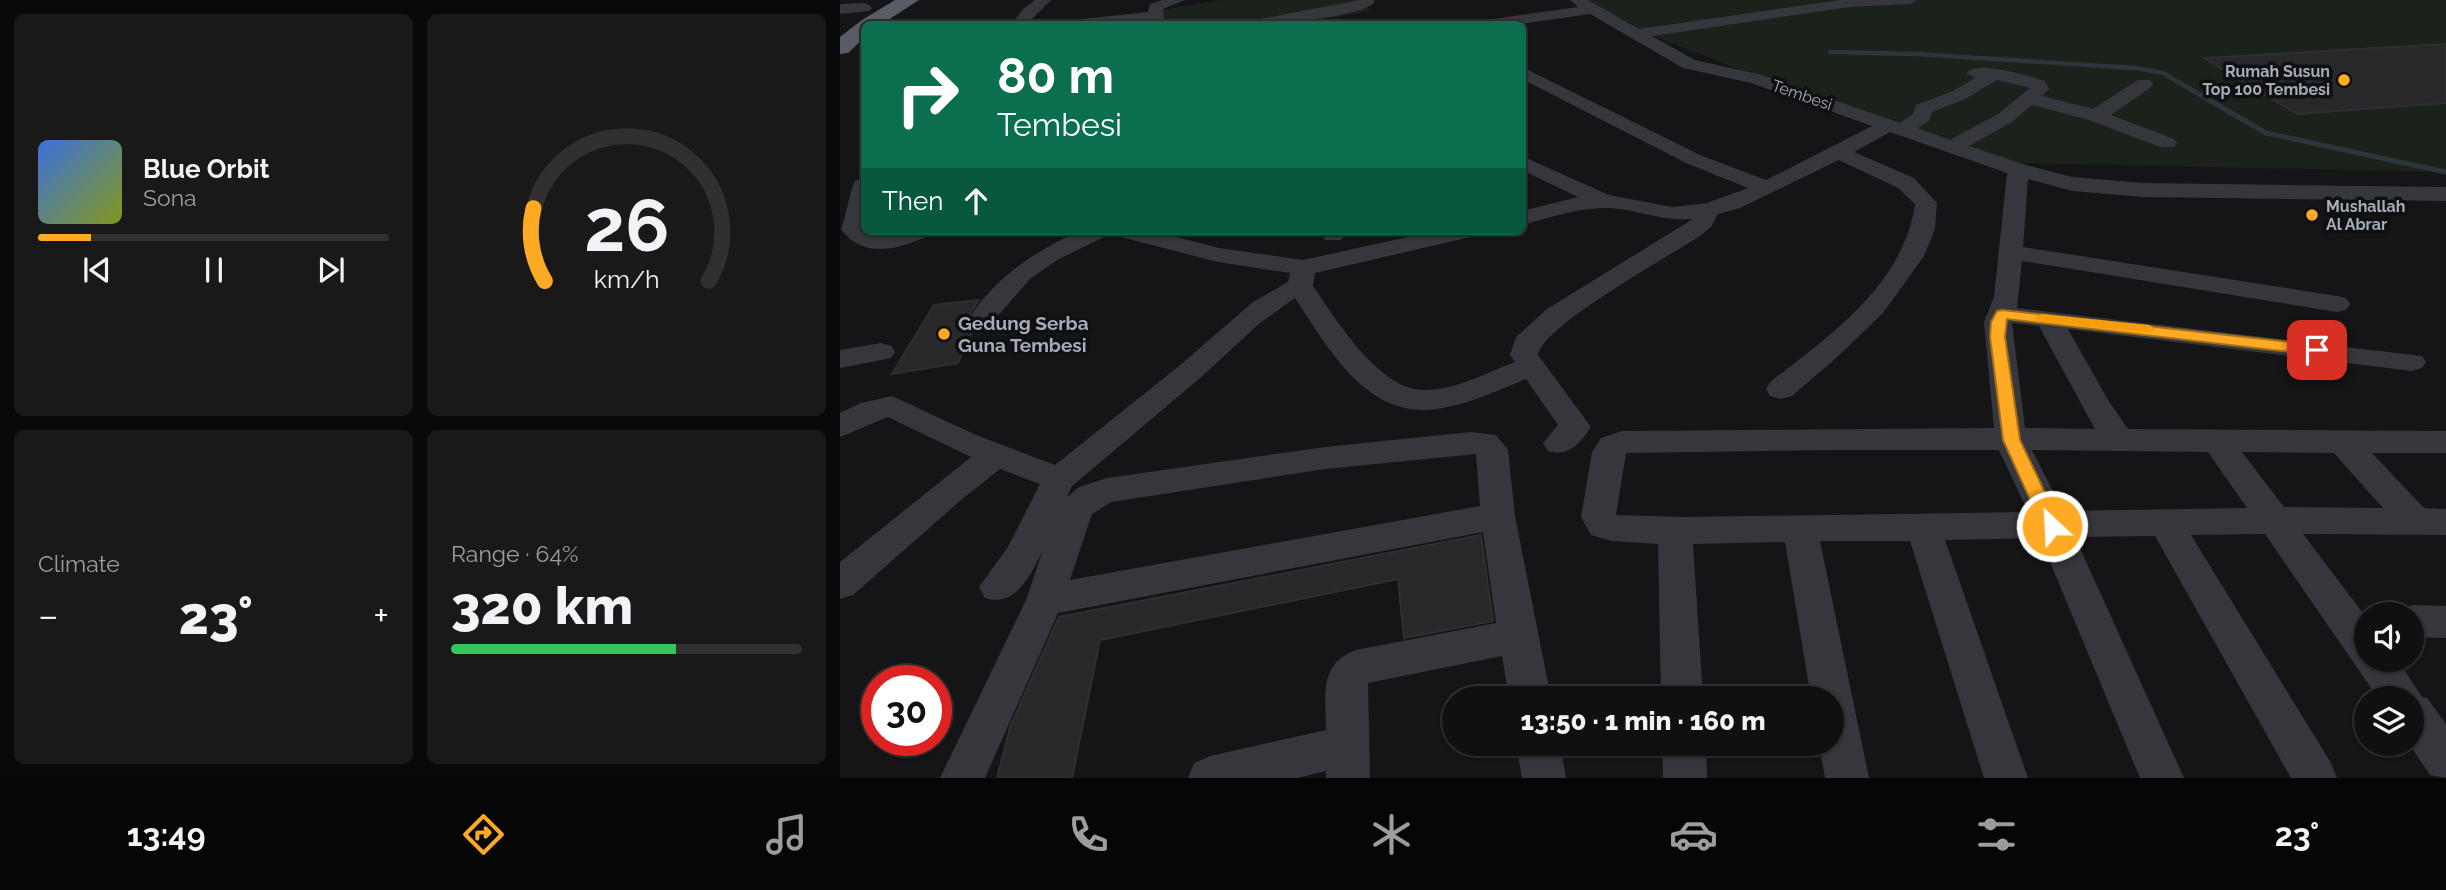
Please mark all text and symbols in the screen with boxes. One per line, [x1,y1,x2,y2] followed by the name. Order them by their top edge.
[997,47,1114,104] text: 80 m
[882,49,973,140] icon: right
[2203,62,2330,99] place label: Rumah Susun Top 100 Tembesi
[2336,72,2352,88] marker: Rumah Susun Top 100 Tembesi
[1769,76,1835,114] street label: Tembesi
[997,106,1122,143] text: Tembesi
[143,154,270,184] text: Blue Orbit
[957,182,995,220] icon: ahead
[584,183,669,268] text: 26
[143,184,197,211] text: Sona
[882,186,943,216] text: Then
[2326,197,2405,234] place label: Mushallah Al Abrar
[2304,207,2320,223] marker: Mushallah Al Abrar
[78,251,116,289] icon: previous
[195,251,233,289] icon: pause
[312,251,350,289] icon: next
[594,264,659,294] text: km/h
[958,312,1089,356] place label: Gedung Serba Guna Tembesi
[2287,320,2347,380] pin
[936,326,952,342] marker: Gedung Serba Guna Tembesi
[2298,331,2336,369] icon: arrive
[2015,489,2089,563] position arrow
[451,540,578,567] text: Range · 64%
[38,550,120,577] text: Climate
[451,575,633,636] text: 320 km
[179,585,253,646] text: 23°
[38,593,58,638] text: −
[373,593,389,638] text: +
[2354,602,2424,756] map controls
[2354,602,2424,672] button: sound
[861,665,952,756] speed limit sign: 30
[2354,686,2424,756] button: layers
[1521,706,1765,736] text: 13:50 · 1 min · 160 m
[459,810,508,859] icon: directions
[762,810,811,859] icon: music
[1064,810,1113,859] icon: phone
[1367,810,1416,859] icon: climate
[1669,810,1718,859] icon: car
[1972,810,2021,859] icon: filters
[127,816,206,853] text: 13:49
[2275,816,2319,853] text: 23°

